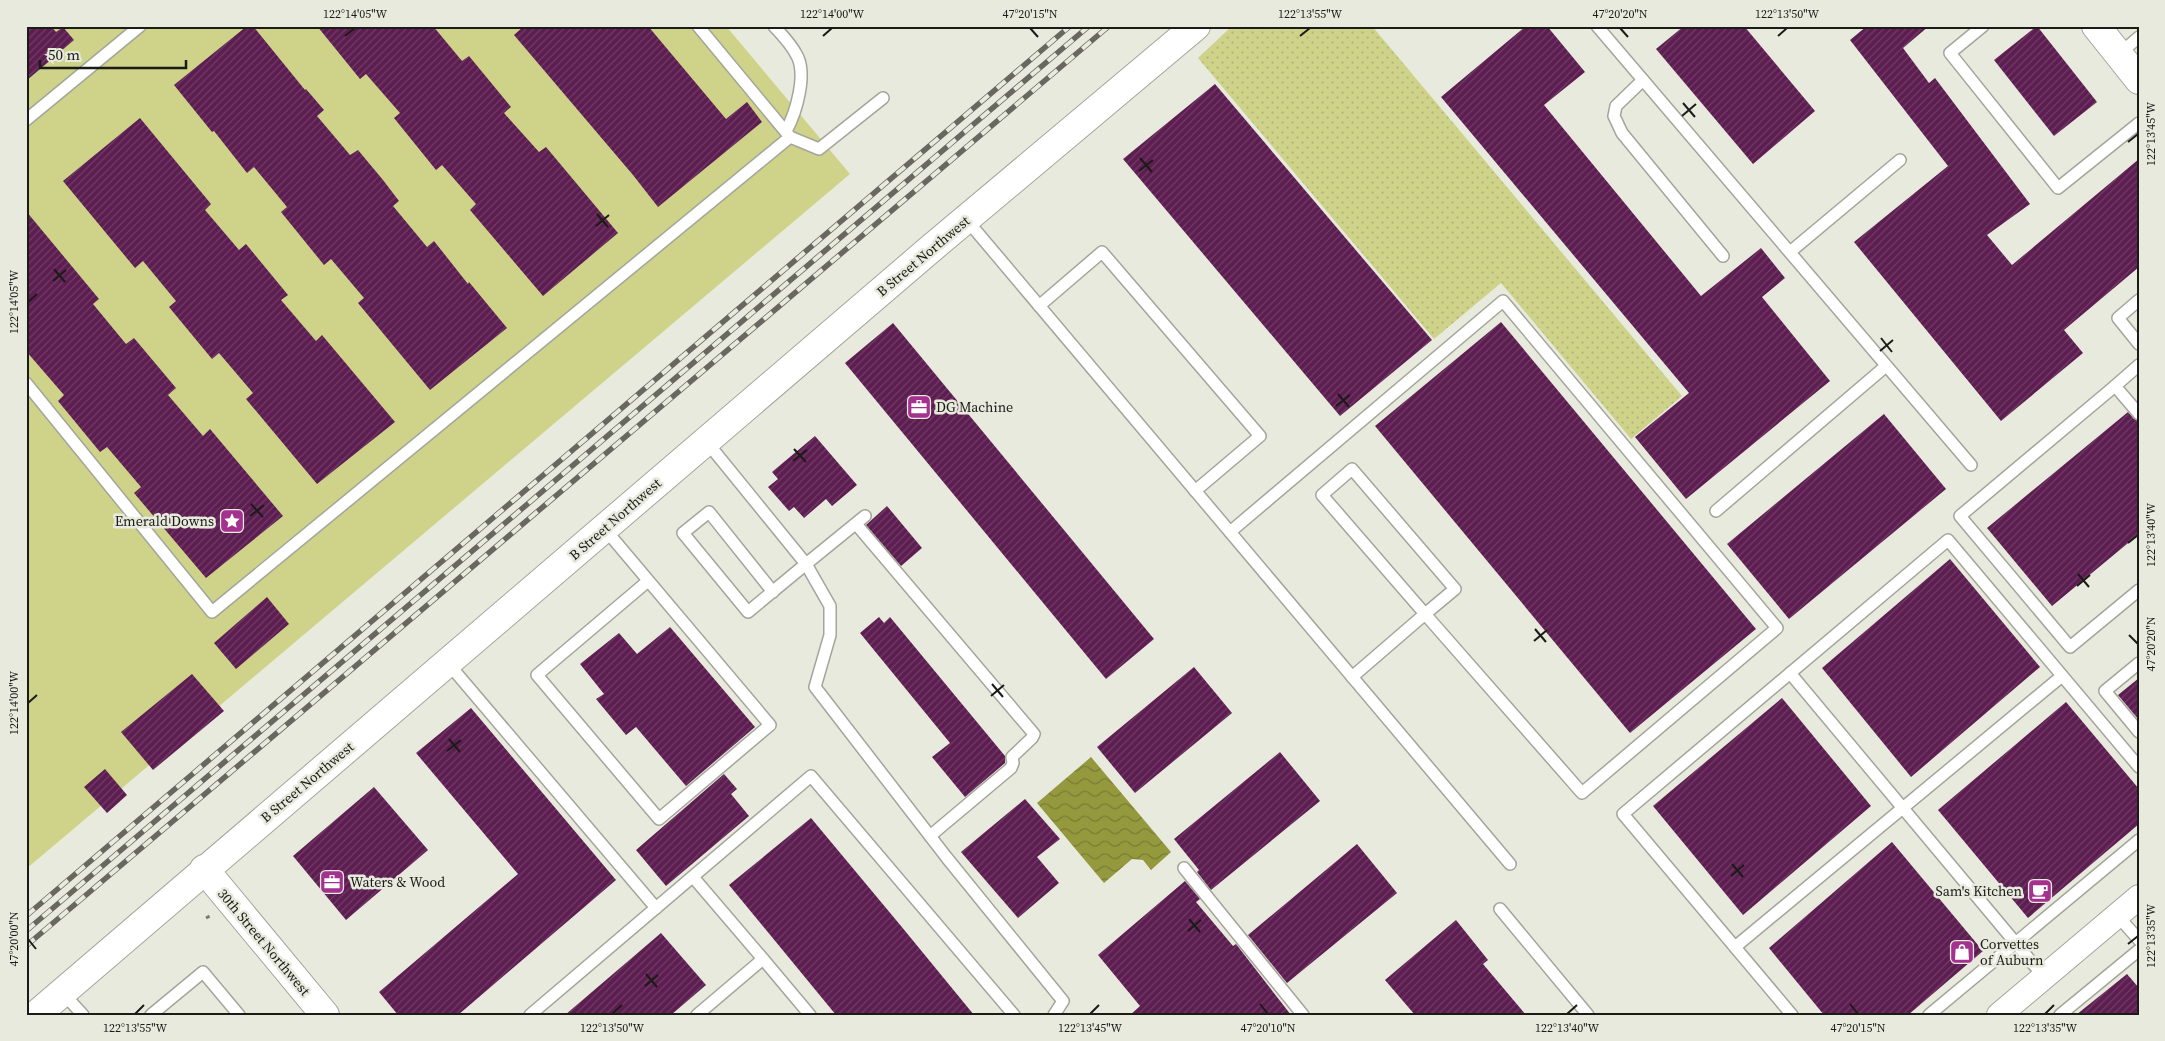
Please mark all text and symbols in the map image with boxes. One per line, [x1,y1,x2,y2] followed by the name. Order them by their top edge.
[323,6,387,22] text: 122°14'05"W
[800,6,864,22] text: 122°14'00"W
[1002,6,1058,22] text: 47°20'15"N
[1278,6,1342,22] text: 122°13'55"W
[1592,6,1648,22] text: 47°20'20"N
[1755,6,1819,22] text: 122°13'50"W
[40,38,186,70] scale bar
[48,44,80,65] text: 50 m
[2143,102,2159,166] text: 122°13'45"W
[872,211,974,301] street label: B Street Northwest
[6,270,22,334] text: 122°14'05"W
[906,394,932,420] office icon: DG Machine
[936,397,1013,417] place label: DG Machine
[565,473,666,565] street label: B Street Northwest
[2143,503,2159,567] text: 122°13'40"W
[219,508,245,534] place icon: Emerald Downs
[115,511,214,531] place label: Emerald Downs
[2143,616,2159,672] text: 47°20'20"N
[6,671,22,735] text: 122°14'00"W
[256,737,358,827] street label: B Street Northwest
[319,869,345,895] office icon: Waters & Wood
[350,872,445,892] place label: Waters & Wood
[2027,878,2053,904] cafe icon: Sam's Kitchen
[1936,881,2023,901] place label: Sam's Kitchen
[213,884,315,1000] street label: 30th Street Northwest
[2143,904,2159,968] text: 122°13'35"W
[6,911,22,967] text: 47°20'00"N
[1980,934,2044,970] place label: Corvettes of Auburn
[1949,939,1975,965] shop icon: Corvettes of Auburn
[103,1020,167,1036] text: 122°13'55"W
[580,1020,644,1036] text: 122°13'50"W
[1058,1020,1122,1036] text: 122°13'45"W
[1240,1020,1296,1036] text: 47°20'10"N
[1535,1020,1599,1036] text: 122°13'40"W
[1830,1020,1886,1036] text: 47°20'15"N
[2013,1020,2077,1036] text: 122°13'35"W

